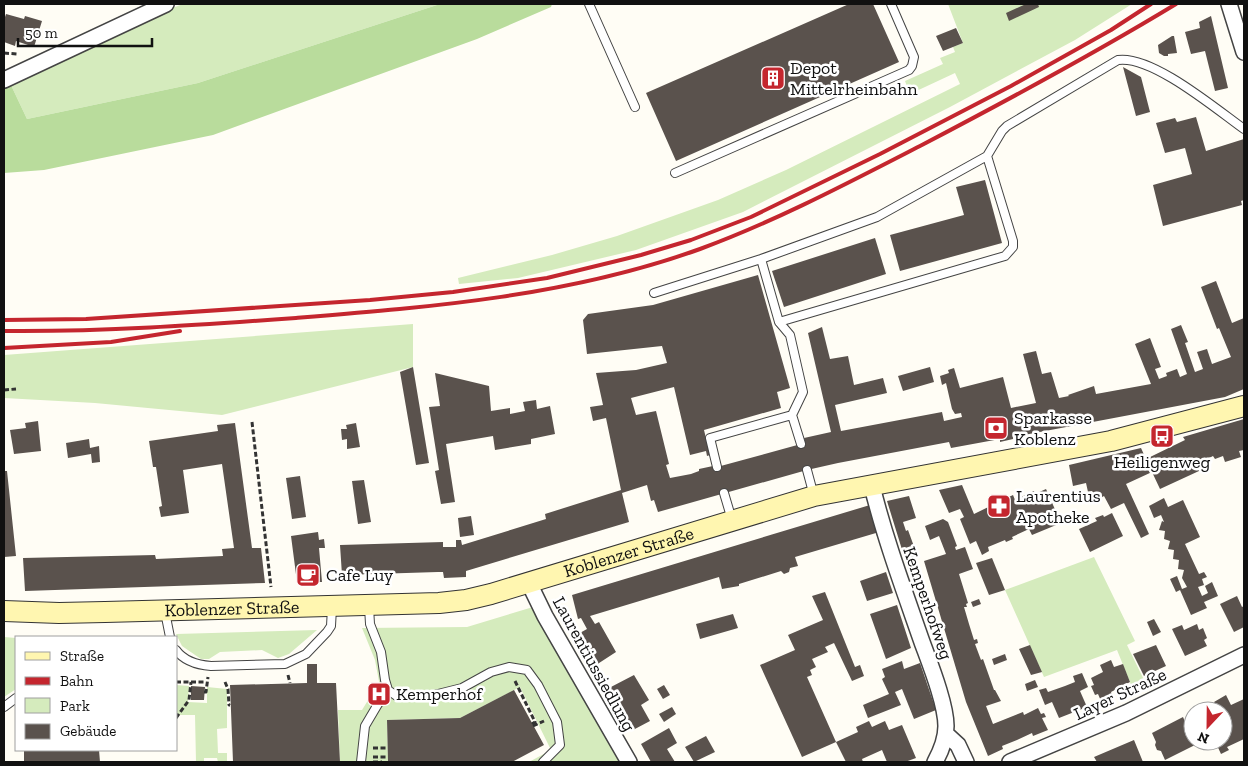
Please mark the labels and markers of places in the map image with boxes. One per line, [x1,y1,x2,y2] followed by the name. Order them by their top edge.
[790,57,918,100] place label: Depot Mittelrheinbahn
[760,65,786,91] building icon: Depot Mittelrheinbahn
[1014,407,1092,450] place label: Sparkasse Koblenz
[983,415,1009,441] bank icon: Sparkasse Koblenz
[1149,423,1175,449] bus stop icon: Heiligenweg
[1114,451,1210,473] place label: Heiligenweg
[1016,485,1101,528] place label: Laurentius Apotheke
[986,493,1012,519] pharmacy icon: Laurentius Apotheke
[295,562,321,588] cafe icon: Cafe Luy
[326,564,394,586] place label: Cafe Luy
[366,681,392,707] hospital icon: Kemperhof
[396,683,483,705] place label: Kemperhof

